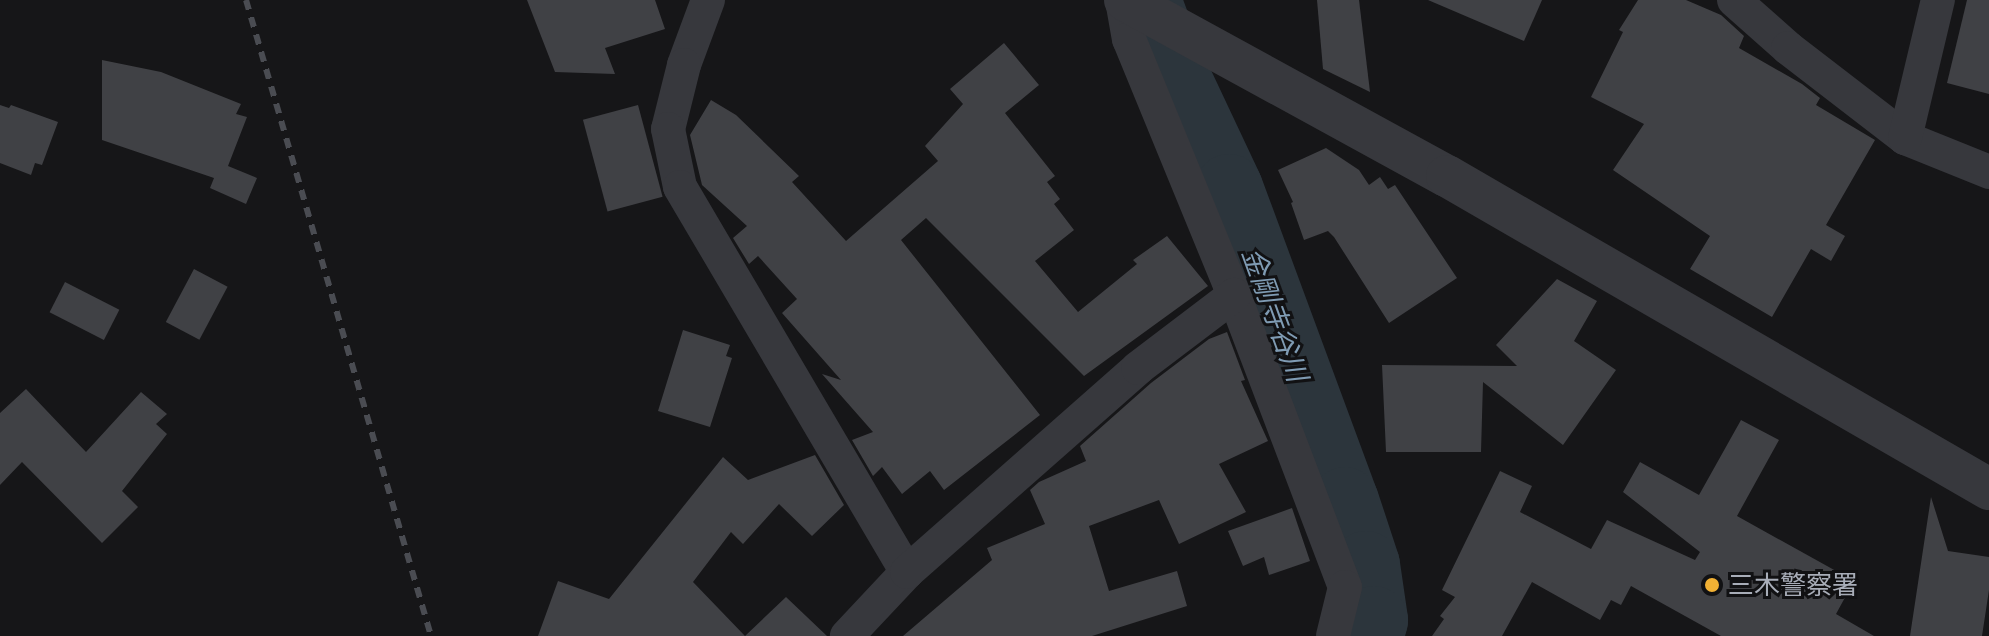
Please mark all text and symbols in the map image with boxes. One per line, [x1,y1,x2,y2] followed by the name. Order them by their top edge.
[1236,242,1316,386] water label: 金剛寺谷川
[1728,569,1858,601] place label: 三木警察署
[1703,576,1721,594] marker: 三木警察署

